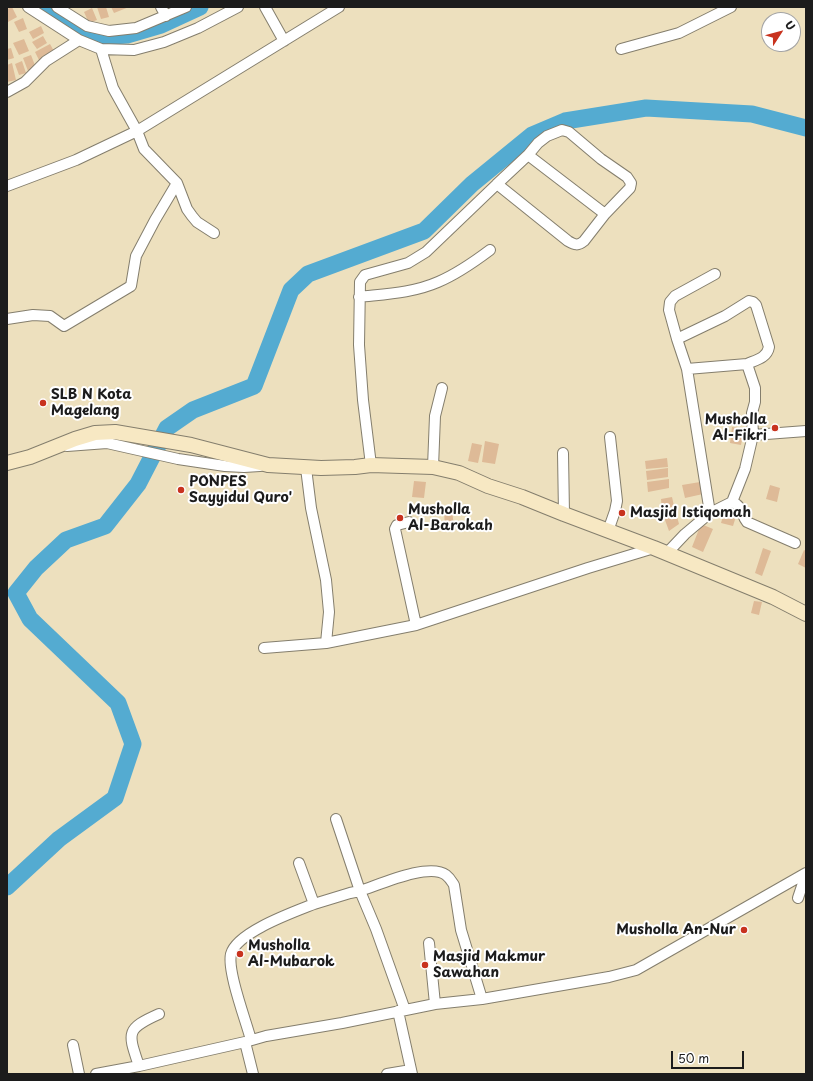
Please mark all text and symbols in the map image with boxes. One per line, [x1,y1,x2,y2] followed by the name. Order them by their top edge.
[761,12,801,52] north arrow
[781,17,800,34] text: U
[51,387,132,420] place label: SLB N Kota Magelang
[38,398,48,408] marker: SLB N Kota Magelang
[705,412,767,444] place label: Musholla Al-Fikri
[770,423,780,433] marker: Musholla Al-Fikri
[189,474,292,506] place label: PONPES Sayyidul Quro'
[176,485,186,495] marker: PONPES Sayyidul Quro'
[408,502,493,534] place label: Musholla Al-Barokah
[630,505,751,521] place label: Masjid Istiqomah
[617,508,627,518] marker: Masjid Istiqomah
[395,513,405,523] marker: Musholla Al-Barokah
[616,922,736,938] place label: Musholla An-Nur
[739,925,749,935] marker: Musholla An-Nur
[248,938,335,970] place label: Musholla Al-Mubarok
[235,949,245,959] marker: Musholla Al-Mubarok
[433,949,545,982] place label: Masjid Makmur Sawahan
[420,960,430,970] marker: Masjid Makmur Sawahan
[673,1043,746,1069] scale bar
[678,1049,709,1067] text: 50 m

